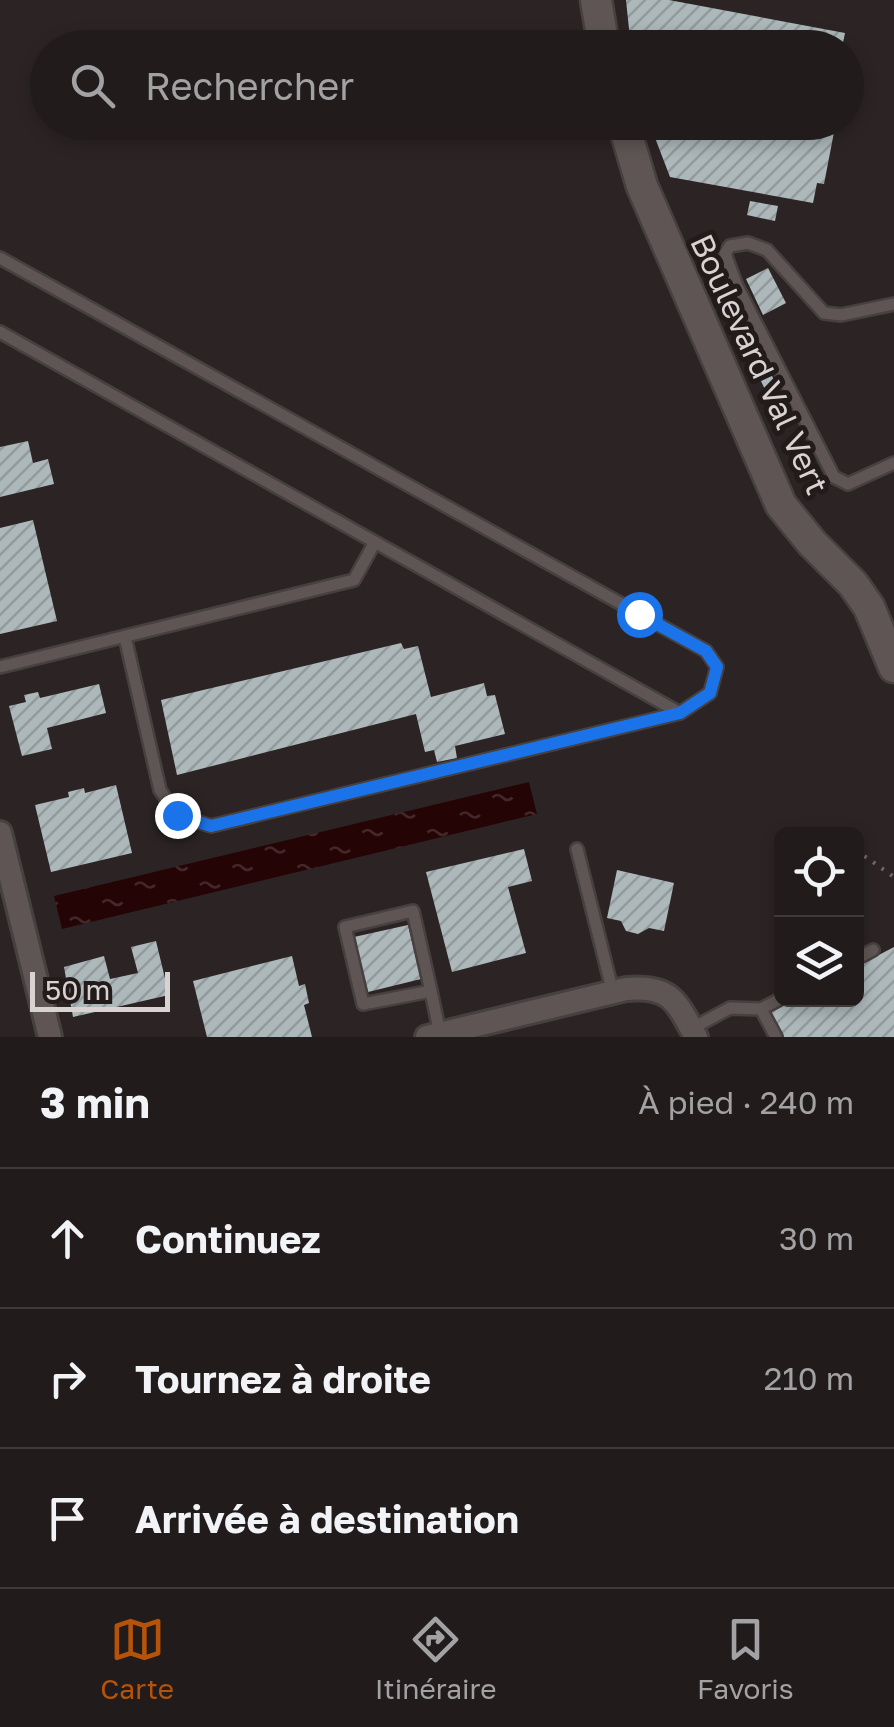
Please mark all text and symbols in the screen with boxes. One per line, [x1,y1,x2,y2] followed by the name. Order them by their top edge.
[30,30,864,140] search box
[65,58,120,113] icon: search
[145,63,354,108] text: Rechercher
[683,228,837,500] street label: Boulevard Val Vert
[617,592,663,638] route start
[155,793,201,839] route end
[774,827,864,1007] map controls
[774,827,864,917] button: locate
[774,917,864,1007] button: layers
[30,967,170,1011] scale bar
[45,973,110,1006] text: 50 m
[40,1077,150,1127] text: 3 min
[638,1083,854,1121] text: À pied · 240 m
[40,1211,95,1266] icon: ahead
[135,1216,321,1261] text: Continuez
[779,1219,854,1257] text: 30 m
[40,1351,95,1406] icon: right
[135,1356,431,1401] text: Tournez à droite
[764,1359,854,1397] text: 210 m
[40,1491,95,1546] icon: arrive
[135,1496,519,1541] text: Arrivée à destination
[100,1612,174,1705] tab: Carte
[375,1612,497,1705] tab: Itinéraire
[697,1612,794,1705] tab: Favoris

